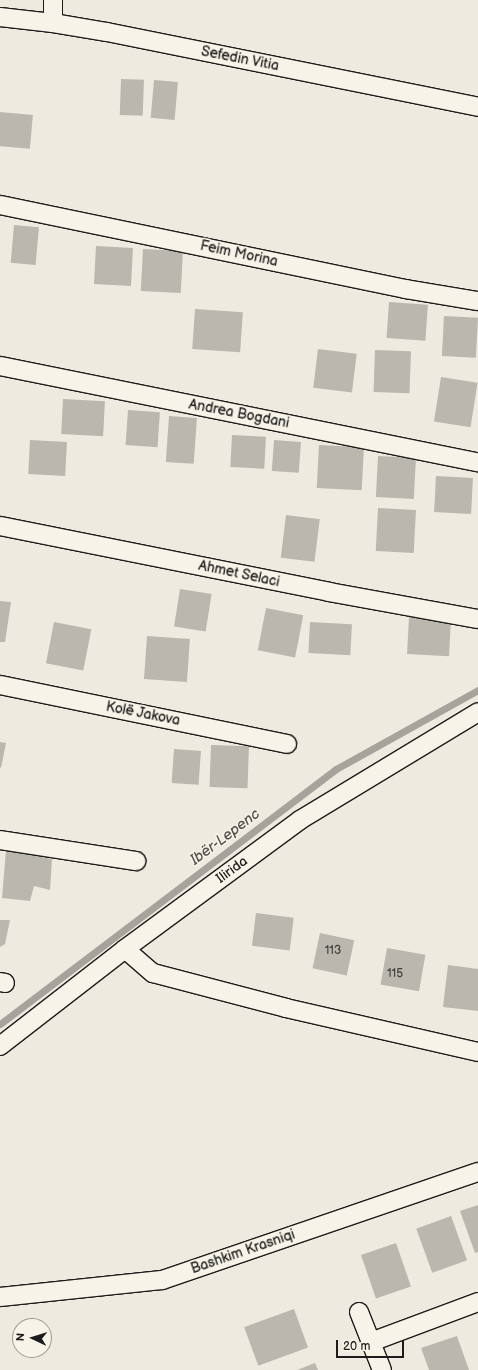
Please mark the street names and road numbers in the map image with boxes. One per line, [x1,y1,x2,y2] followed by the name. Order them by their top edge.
[199,43,281,75] street label: Sefedin Vitia
[199,238,279,270] street label: Feim Morina
[187,396,291,432] street label: Andrea Bogdani
[197,557,281,591] street label: Ahmet Selaci
[104,699,182,729] street label: Kolë Jakova
[213,853,251,887] street label: Ilirida
[189,1226,297,1278] street label: Bashkim Krasniqi

